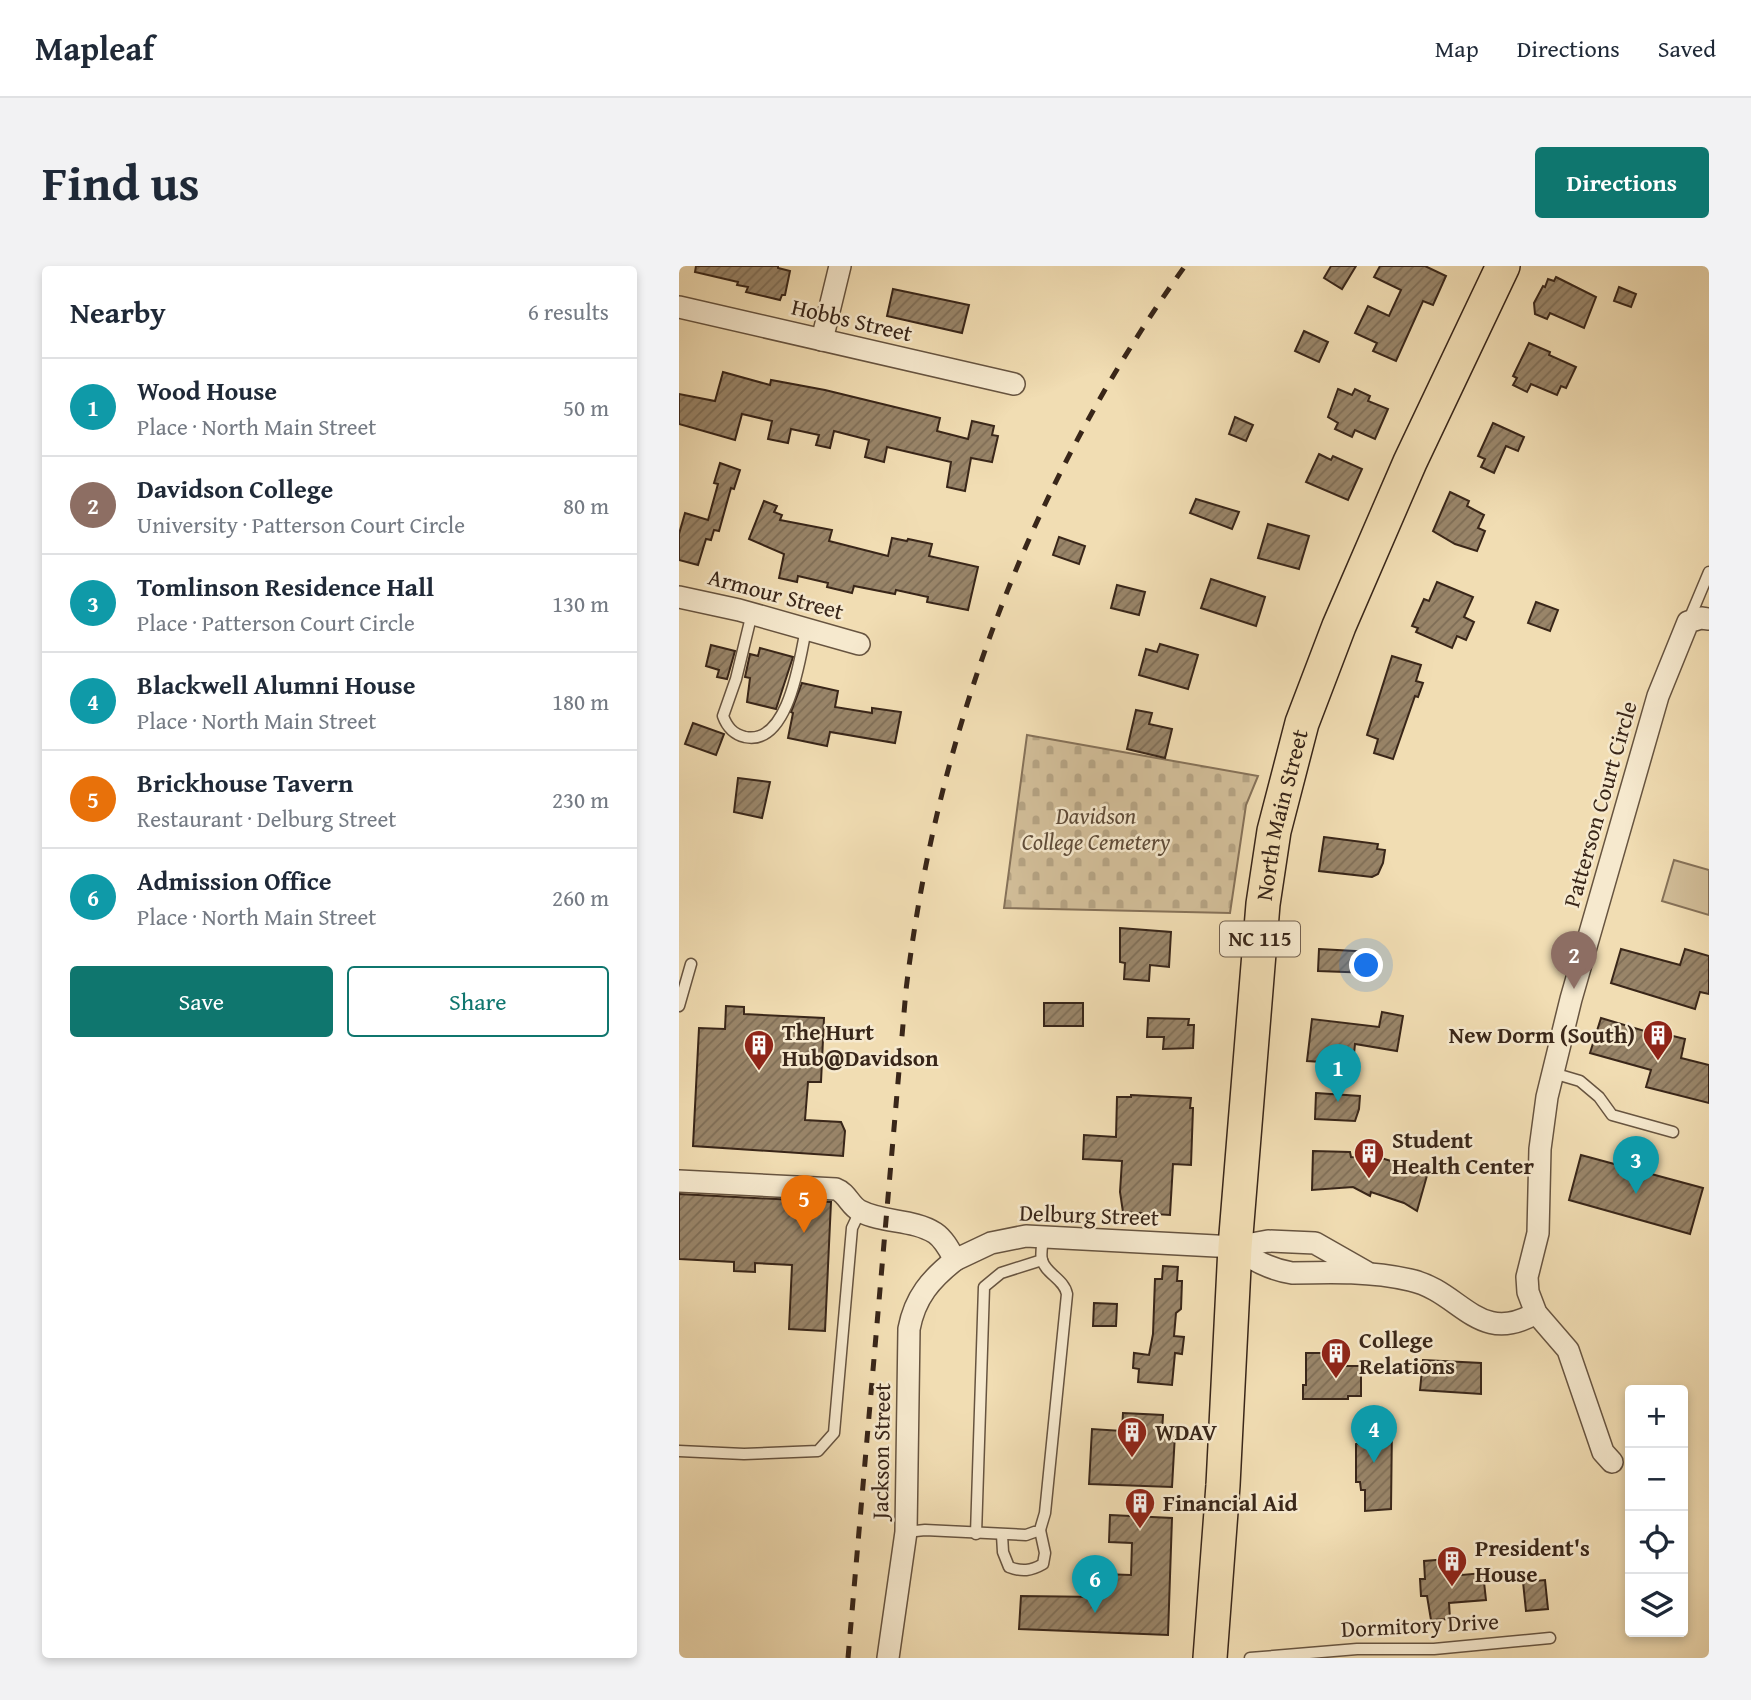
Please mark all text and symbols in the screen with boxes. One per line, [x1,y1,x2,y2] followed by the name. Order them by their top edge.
[35,24,154,72] text: Mapleaf
[1435,31,1479,66] text: Map
[1517,31,1620,66] text: Directions
[1658,31,1716,66] text: Saved
[42,146,200,218] text: Find us
[1535,147,1709,218] button: Directions
[70,290,166,334] text: Nearby
[788,290,916,349] street label: Hobbs Street
[528,295,609,328] text: 6 results
[137,371,277,410] text: Wood House
[87,391,99,424] text: 1
[563,391,609,424] text: 50 m
[137,410,376,443] text: Place · North Main Street
[137,469,333,508] text: Davidson College
[87,489,99,522] text: 2
[563,489,609,522] text: 80 m
[137,508,465,541] text: University · Patterson Court Circle
[705,560,848,627] street label: Armour Street
[137,567,434,606] text: Tomlinson Residence Hall
[87,587,99,620] text: 3
[552,587,609,620] text: 130 m
[137,606,415,639] text: Place · Patterson Court Circle
[137,665,415,704] text: Blackwell Alumni House
[87,685,99,718] text: 4
[552,685,609,718] text: 180 m
[1554,697,1645,911] street label: Patterson Court Circle
[137,704,376,737] text: Place · North Main Street
[1247,725,1316,903] street label: North Main Street
[137,763,353,802] text: Brickhouse Tavern
[87,783,99,816] text: 5
[552,783,609,816] text: 230 m
[1022,799,1171,858] park label: Davidson College Cemetery
[137,802,396,835] text: Restaurant · Delburg Street
[137,861,332,900] text: Admission Office
[87,881,99,914] text: 6
[552,881,609,914] text: 260 m
[137,900,376,933] text: Place · North Main Street
[1220,922,1300,956] road number: NC 115
[1551,931,1597,989] pin: 2
[1349,948,1383,982] your location
[70,966,333,1037] button: Save
[347,966,609,1037] button: Share
[782,1015,939,1074] place label: The Hurt Hub@Davidson
[1449,1018,1635,1051] place label: New Dorm (South)
[1641,1018,1675,1062] building icon: New Dorm (South)
[742,1028,776,1072] building icon: The Hurt Hub@Davidson
[1315,1044,1361,1102] pin: 1
[1392,1123,1534,1182] place label: Student Health Center
[1352,1136,1386,1180] building icon: Student Health Center
[1613,1136,1659,1194] pin: 3
[781,1175,827,1233] pin: 5
[1019,1196,1159,1233] street label: Delburg Street
[1359,1323,1455,1382] place label: College Relations
[1319,1336,1353,1380] building icon: College Relations
[863,1382,898,1523] street label: Jackson Street
[1625,1385,1688,1637] map controls
[1625,1385,1688,1448] button: +
[1351,1405,1397,1463] pin: 4
[1115,1415,1149,1459] building icon: WDAV
[1155,1415,1218,1448] place label: WDAV
[1625,1448,1688,1511] button: −
[1123,1486,1157,1530] building icon: Financial Aid
[1163,1486,1299,1519] place label: Financial Aid
[1625,1511,1688,1574] button: locate
[1475,1531,1590,1590] place label: President's House
[1435,1544,1469,1588] building icon: President's House
[1072,1555,1118,1613] pin: 6
[1625,1574,1688,1637] button: layers
[1340,1604,1500,1645] street label: Dormitory Drive

